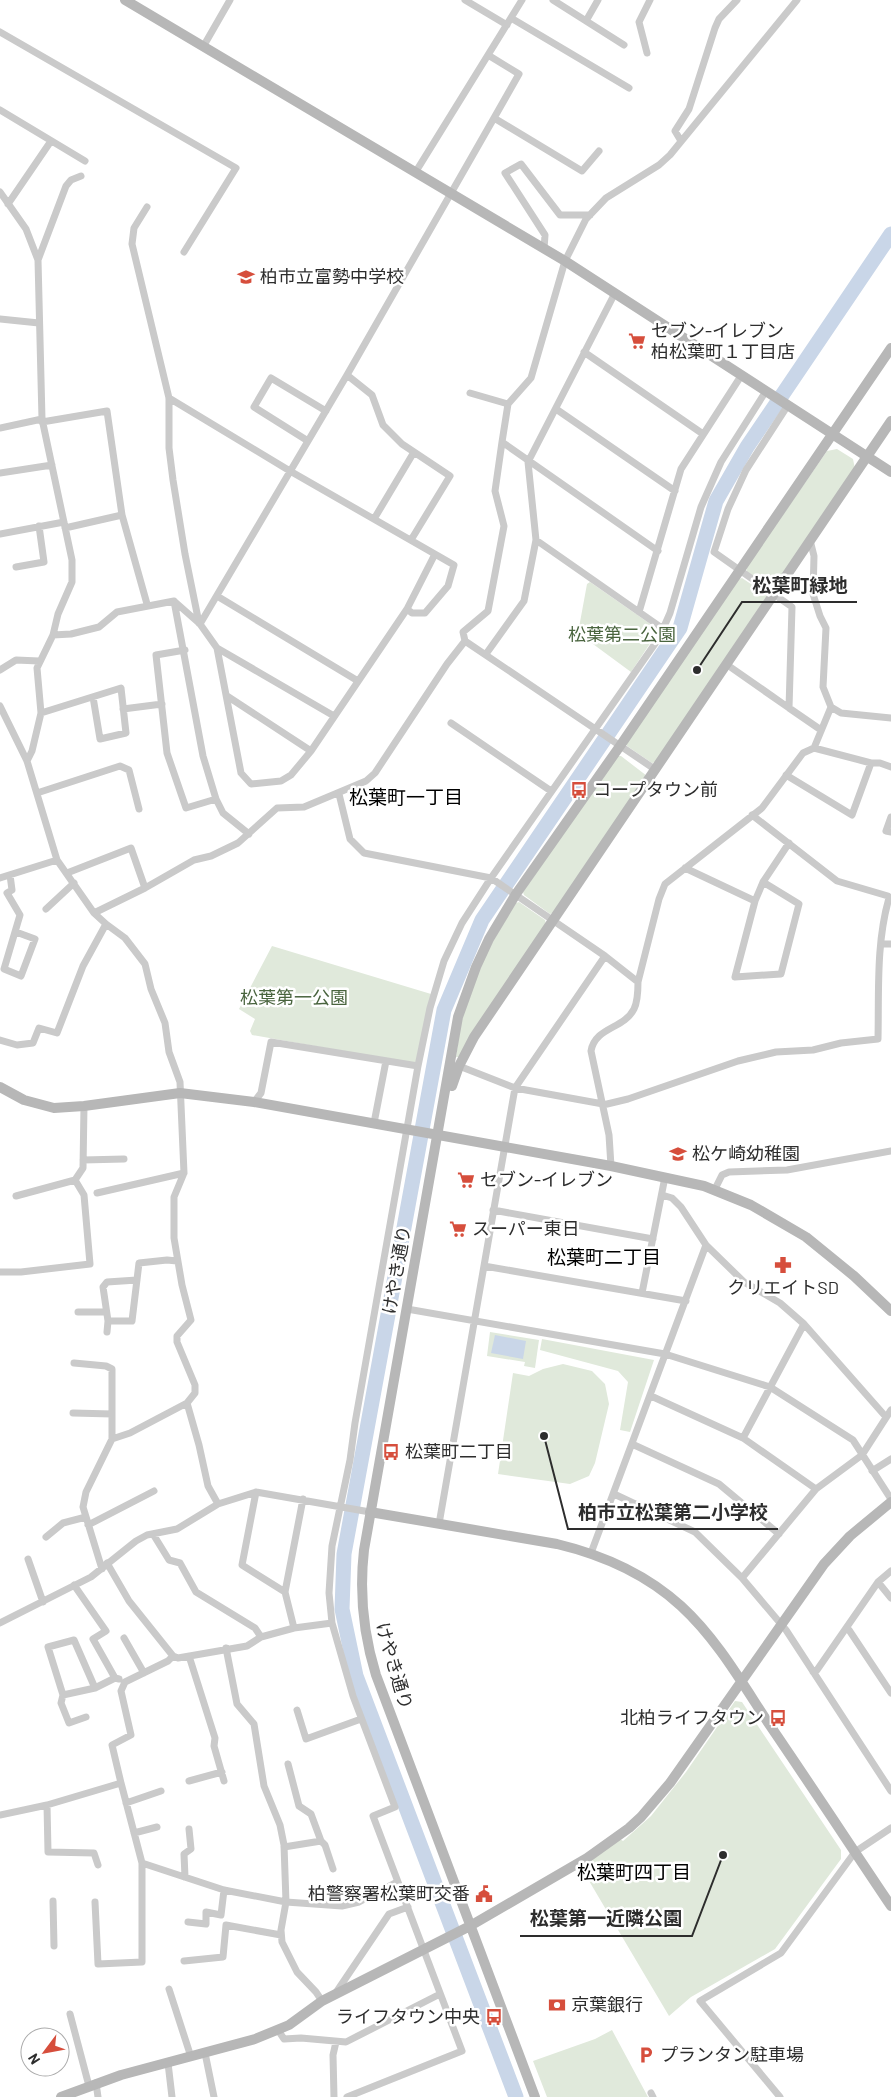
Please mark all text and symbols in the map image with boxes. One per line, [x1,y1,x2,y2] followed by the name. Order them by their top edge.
[260,265,404,287] place label: 柏市立富勢中学校
[236,267,256,287] school or university icon: 柏市立富勢中学校
[651,319,795,362] place label: セブン-イレブン 柏松葉町１丁目店
[627,331,647,351] supermarket icon: セブン-イレブン 柏松葉町１丁目店
[742,568,857,602] callout: 松葉町緑地
[752,573,848,596] text: 松葉町緑地
[568,623,676,645] park label: 松葉第二公園
[593,778,718,800] place label: コープタウン前
[569,780,589,800] bus stop icon: コープタウン前
[349,785,463,808] district label: 松葉町一丁目
[240,986,348,1008] park label: 松葉第一公園
[692,1142,800,1164] place label: 松ケ崎幼稚園
[668,1144,688,1164] school or university icon: 松ケ崎幼稚園
[480,1168,613,1190] place label: セブン-イレブン
[456,1170,476,1190] supermarket icon: セブン-イレブン
[472,1217,580,1239] place label: スーパー東日
[448,1219,468,1239] supermarket icon: スーパー東日
[377,1224,415,1316] street label: けやき通り
[547,1245,661,1268] district label: 松葉町二丁目
[773,1255,793,1275] pharmacy icon: クリエイトSD
[727,1276,839,1298] place label: クリエイトSD
[405,1440,513,1462] place label: 松葉町二丁目
[381,1442,401,1462] bus stop icon: 松葉町二丁目
[568,1495,778,1529] callout: 柏市立松葉第二小学校
[578,1500,768,1523] text: 柏市立松葉第二小学校
[372,1619,418,1712] street label: けやき通り
[620,1706,764,1728] place label: 北柏ライフタウン
[768,1708,788,1728] bus stop icon: 北柏ライフタウン
[577,1860,691,1883] district label: 松葉町四丁目
[308,1882,470,1904] place label: 柏警察署松葉町交番
[474,1884,494,1904] public building icon: 柏警察署松葉町交番
[520,1902,692,1936] callout: 松葉第一近隣公園
[530,1906,682,1929] text: 松葉第一近隣公園
[571,1993,643,2015] place label: 京葉銀行
[547,1995,567,2015] bank icon: 京葉銀行
[336,2005,480,2027] place label: ライフタウン中央
[484,2007,504,2027] bus stop icon: ライフタウン中央
[20,2027,70,2077] north arrow
[660,2043,804,2065] place label: プランタン駐車場
[636,2045,656,2065] parking icon: プランタン駐車場
[24,2051,43,2068] text: N

